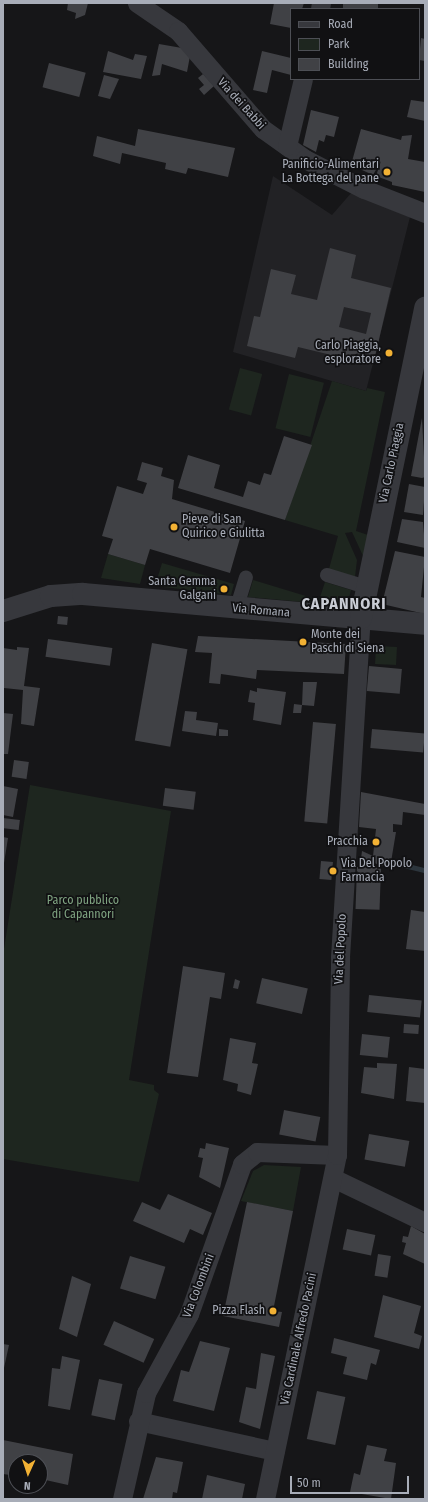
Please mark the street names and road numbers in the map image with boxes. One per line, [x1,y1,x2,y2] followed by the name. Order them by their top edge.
[214,75,268,133] street label: Via dei Babbi
[376,422,408,504] street label: Via Carlo Piaggia
[232,601,290,621] street label: Via Romana
[332,913,350,985] street label: Via del Popolo
[180,1252,218,1320] street label: Via Colombini
[278,1272,320,1406] street label: Via Cardinale Alfredo Pacini

